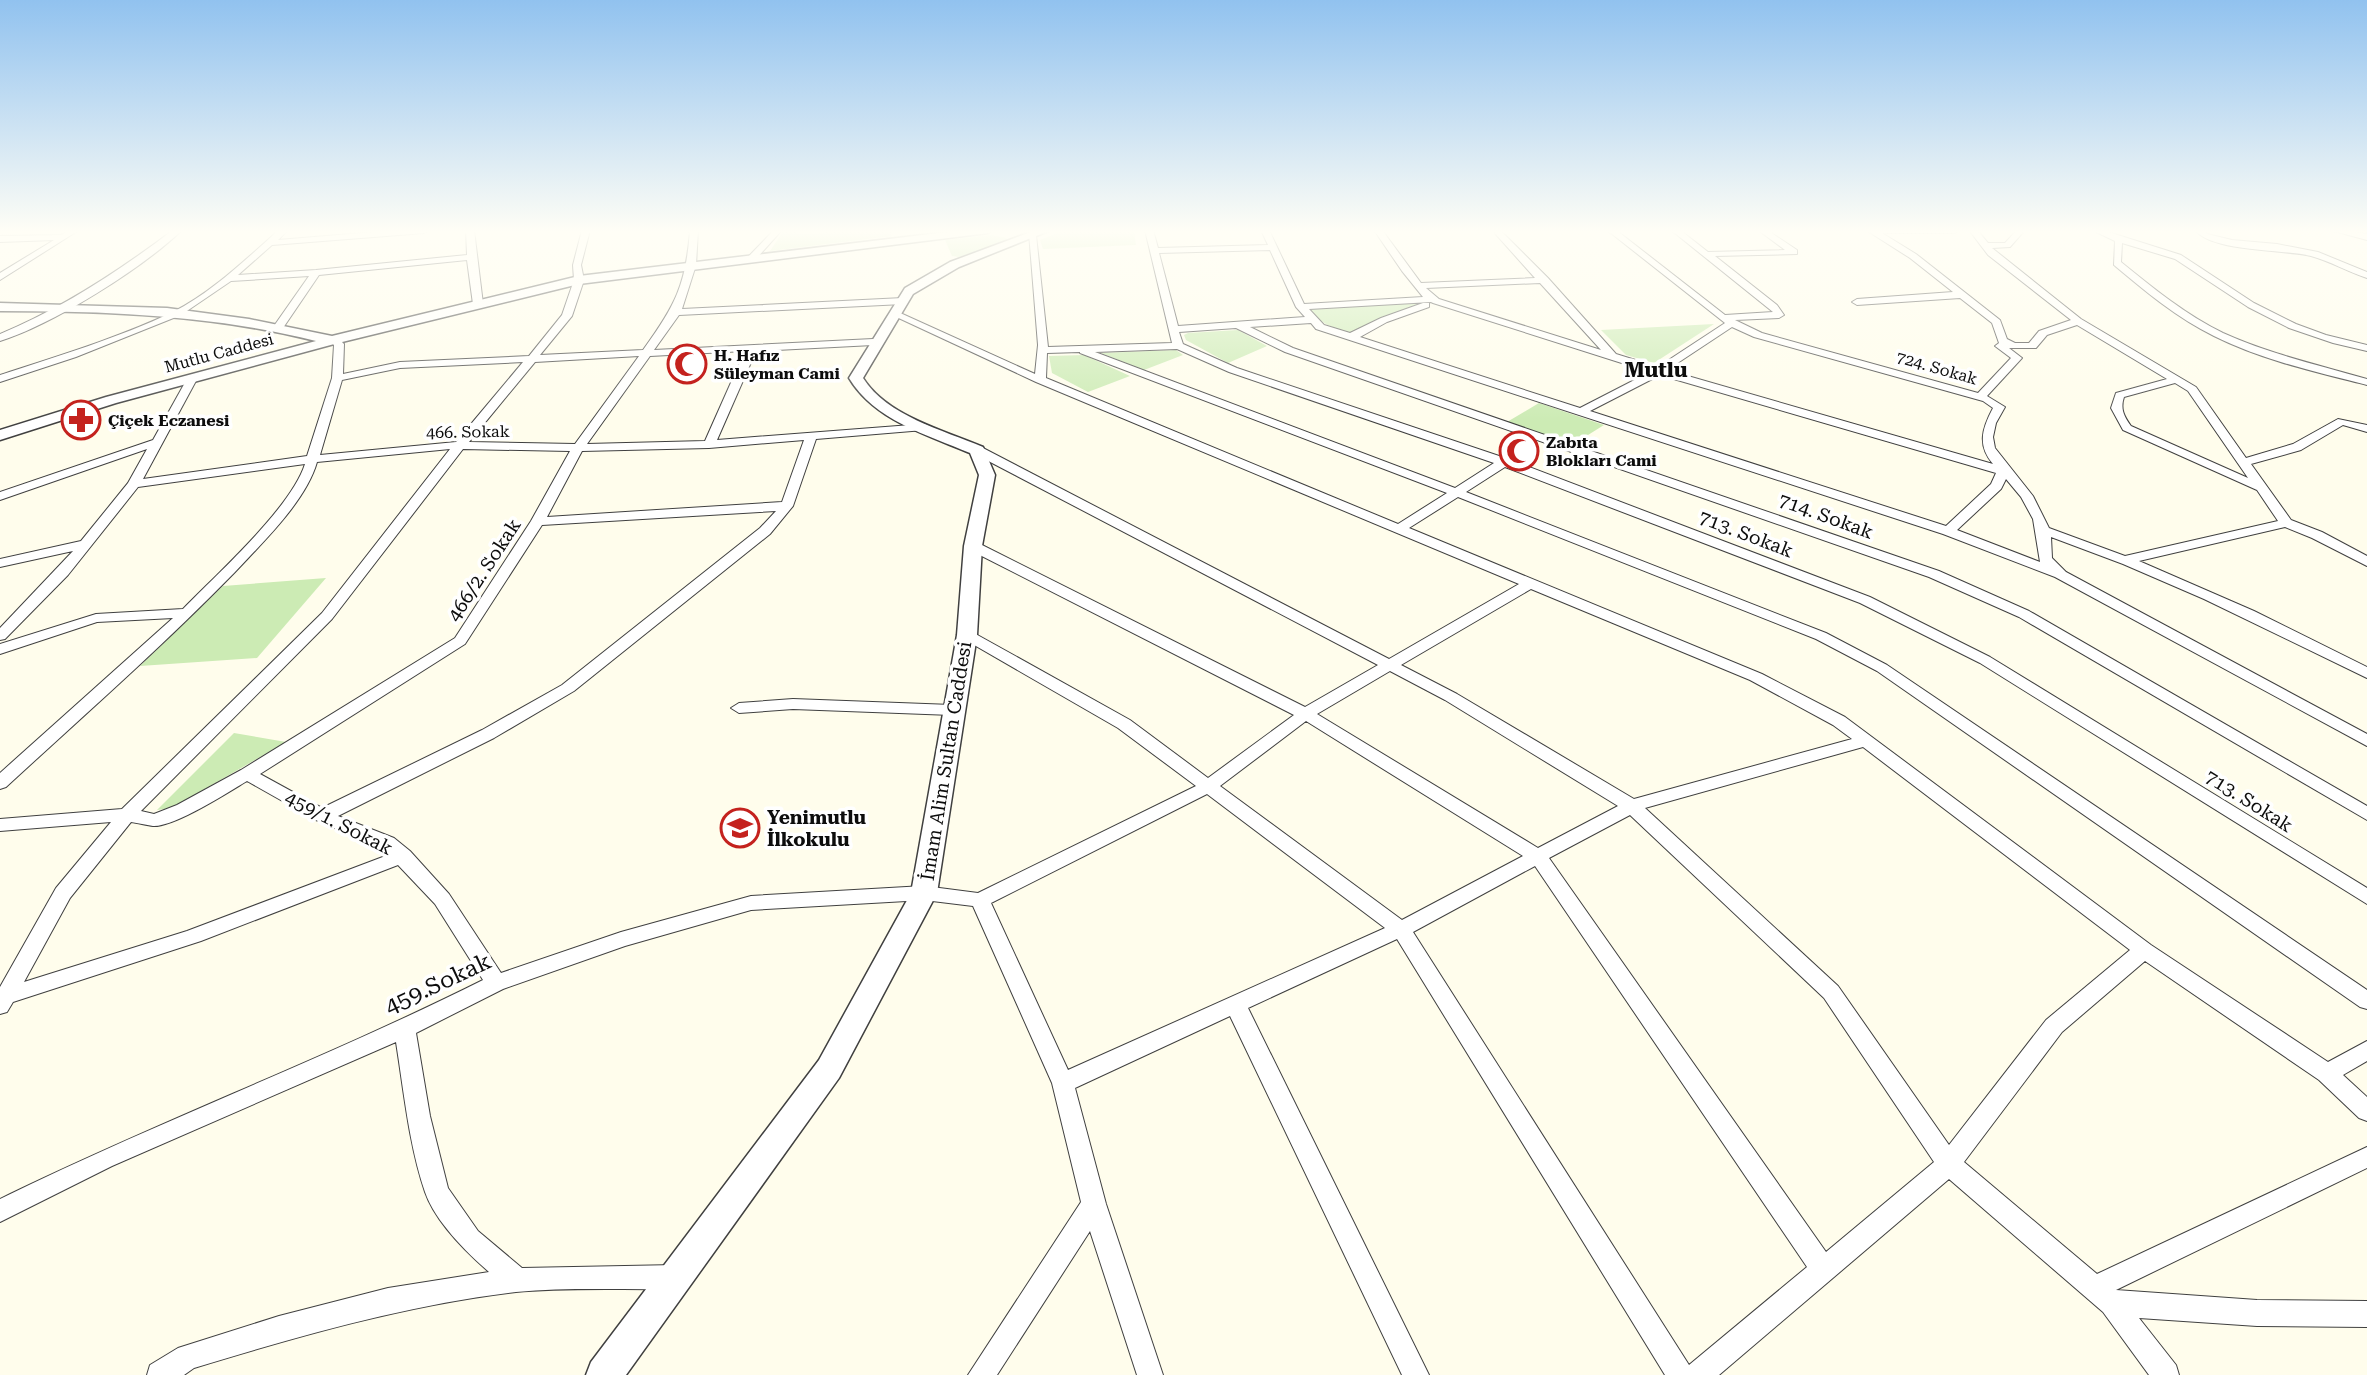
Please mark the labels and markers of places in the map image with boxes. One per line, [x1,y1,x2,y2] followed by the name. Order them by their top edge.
[666,343,708,385] mosque icon: H. Hafız Süleyman Cami
[714,346,840,383] place label: H. Hafız Süleyman Cami
[60,399,102,441] pharmacy icon: Çiçek Eczanesi
[108,411,230,430] place label: Çiçek Eczanesi
[1498,430,1540,472] mosque icon: Zabıta Blokları Cami
[1546,433,1657,470] place label: Zabıta Blokları Cami
[767,806,867,851] place label: Yenimutlu İlkokulu
[719,807,761,849] school or university icon: Yenimutlu İlkokulu

